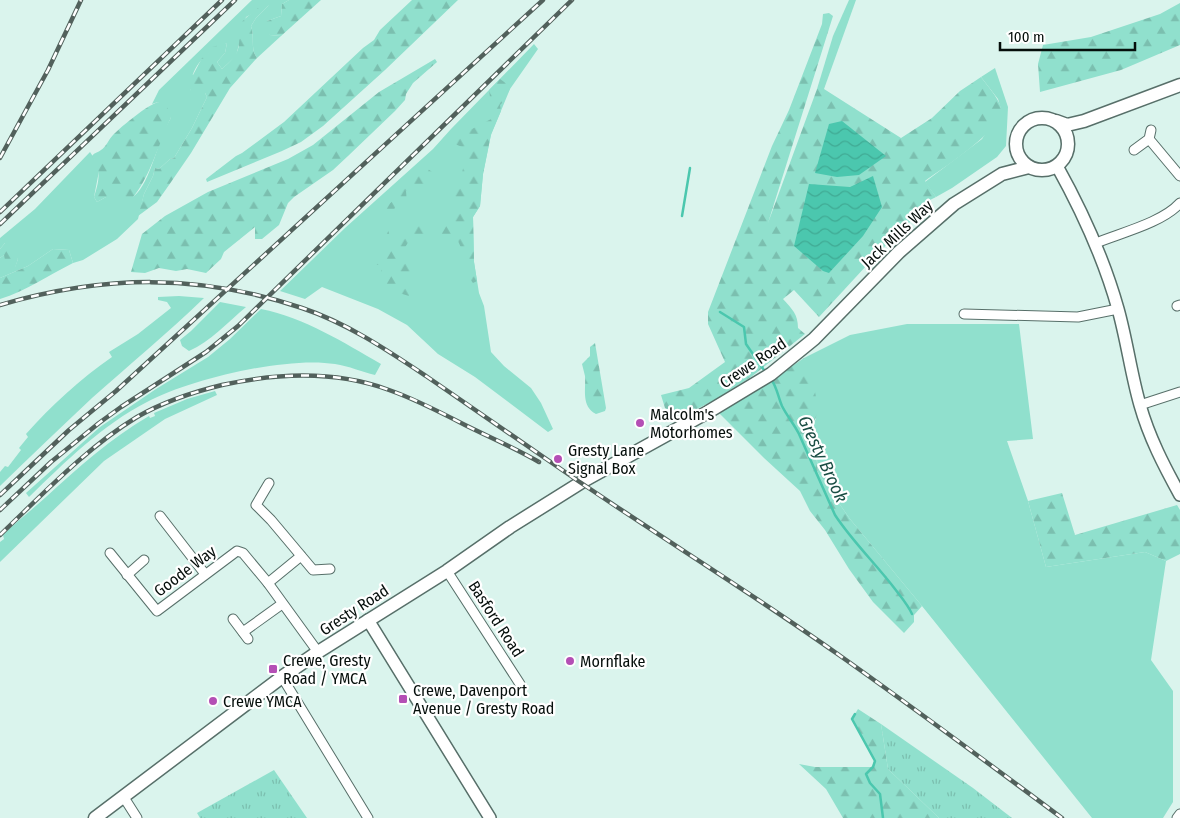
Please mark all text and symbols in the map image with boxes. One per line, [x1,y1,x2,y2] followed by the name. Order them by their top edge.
[1000,20,1135,52] scale bar
[1008,28,1045,46] text: 100 m
[857,195,937,272] street label: Jack Mills Way
[716,334,790,392] street label: Crewe Road
[650,405,733,442] place label: Malcolm's Motorhomes
[793,412,853,506] water label: Gresty Brook
[634,417,646,429] marker: Malcolm's Motorhomes
[568,441,644,478] place label: Gresty Lane Signal Box
[552,453,564,465] marker: Gresty Lane Signal Box
[150,541,220,600] street label: Goode Way
[464,577,528,661] street label: Basford Road
[316,581,392,639] street label: Gresty Road
[283,651,371,688] place label: Crewe, Gresty Road / YMCA
[580,652,646,671] place label: Mornflake
[564,655,576,667] marker: Mornflake
[267,663,279,675] marker: Crewe, Gresty Road / YMCA
[413,681,554,718] place label: Crewe, Davenport Avenue / Gresty Road
[223,692,302,711] place label: Crewe YMCA
[397,693,409,705] marker: Crewe, Davenport Avenue / Gresty Road
[207,695,219,707] marker: Crewe YMCA

